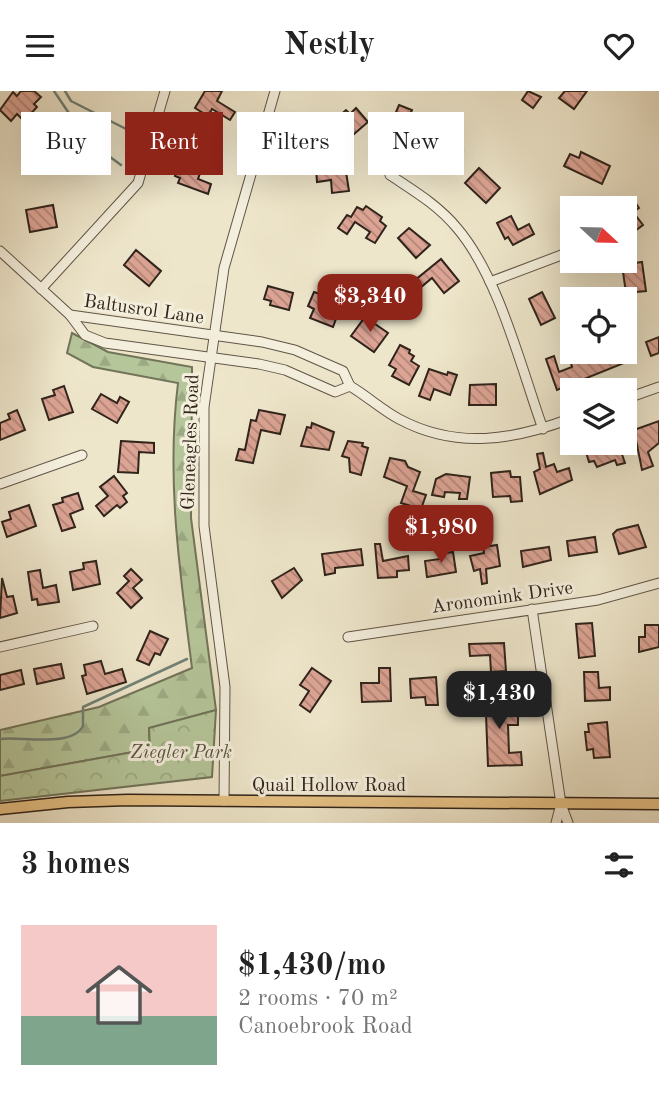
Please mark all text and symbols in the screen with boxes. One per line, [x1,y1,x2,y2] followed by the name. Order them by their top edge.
[21,27,59,65] icon: menu
[600,27,638,65] icon: heart
[284,30,375,62] text: Nestly
[21,112,111,175] chip: Buy
[125,112,223,175] chip: Rent
[237,112,354,175] chip: Filters
[368,112,464,175] chip: New
[560,196,637,273] north arrow
[560,196,637,455] map controls
[313,275,427,334] pin: $3,340
[333,285,407,308] text: $3,340
[560,287,637,364] button: locate
[82,293,205,328] street label: Baltusrol Lane
[180,374,203,510] street label: Gleneagles Road
[560,378,637,455] button: layers
[384,505,498,565] pin: $1,980
[404,516,478,539] text: $1,980
[430,579,574,618] street label: Aronomink Drive
[442,671,556,731] pin: $1,430
[462,682,536,705] text: $1,430
[130,744,232,763] park label: Ziegler Park
[252,777,406,796] street label: Quail Hollow Road
[600,846,638,884] icon: filters
[21,850,130,880] text: 3 homes
[238,951,386,981] text: $1,430/mo
[77,953,161,1037] icon: home
[238,987,398,1010] text: 2 rooms · 70 m²
[238,1015,413,1038] text: Canoebrook Road

